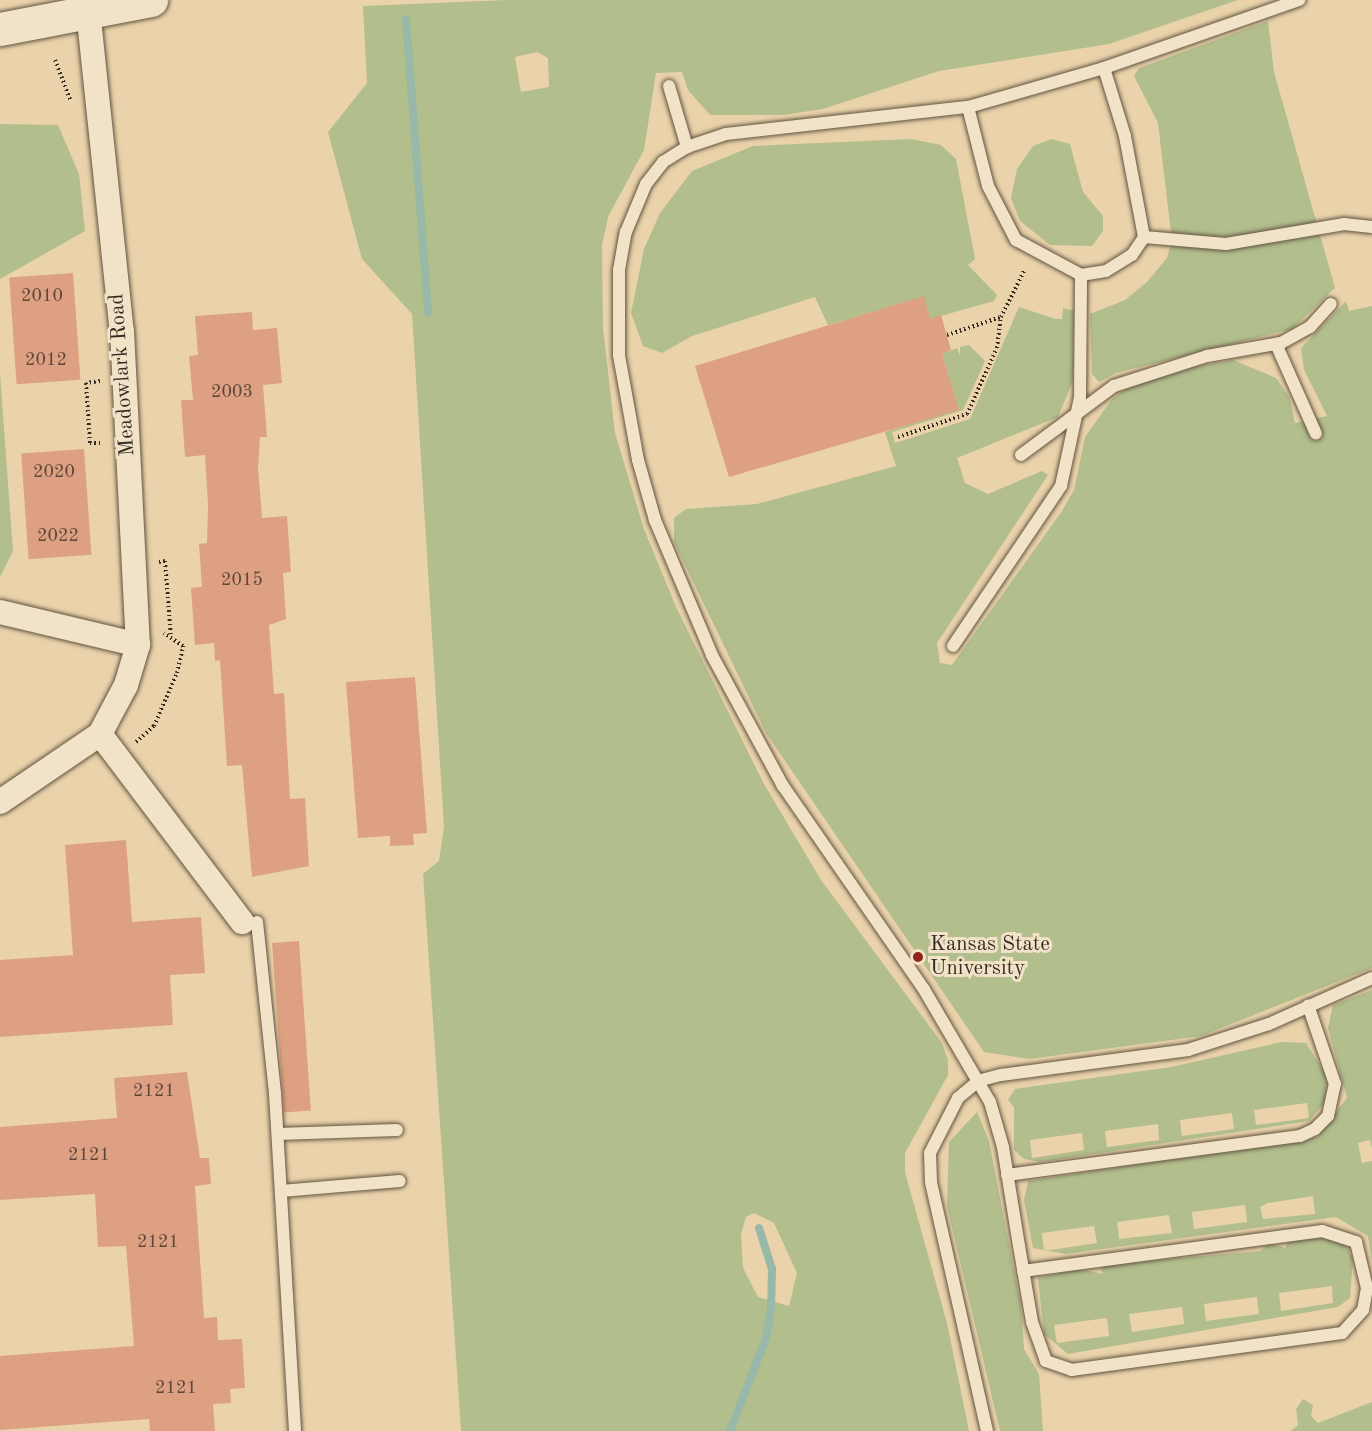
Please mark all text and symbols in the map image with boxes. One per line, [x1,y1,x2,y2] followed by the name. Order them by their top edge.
[21,285,63,307] house number: 2010
[105,293,141,457] street label: Meadowlark Road
[25,349,67,371] house number: 2012
[211,381,253,403] house number: 2003
[33,461,75,483] house number: 2020
[37,525,79,547] house number: 2022
[221,569,263,591] house number: 2015
[930,932,1050,982] place label: Kansas State University
[911,950,925,964] marker: Kansas State University
[133,1080,175,1102] house number: 2121
[68,1144,110,1166] house number: 2121
[137,1231,179,1253] house number: 2121
[155,1377,197,1399] house number: 2121

